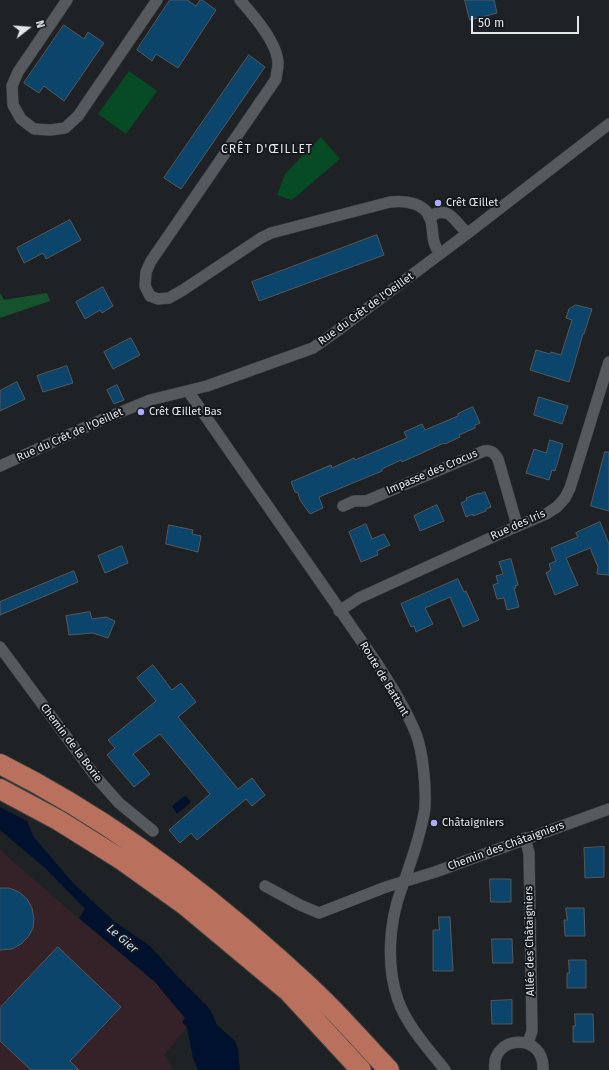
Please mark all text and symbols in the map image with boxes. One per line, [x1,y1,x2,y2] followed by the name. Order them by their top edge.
[8,8,48,48] north arrow
[473,8,581,34] scale bar
[478,16,504,30] text: 50 m
[33,19,47,30] text: N
[221,143,313,157] district label: CRÊT D'ŒILLET
[446,196,498,210] place label: Crêt Œillet
[433,198,443,208] marker: Crêt Œillet
[316,270,416,348] street label: Rue du Crêt de l'Oeillet
[149,405,222,419] place label: Crêt Œillet Bas
[15,406,125,464] street label: Rue du Crêt de l'Oeillet
[136,407,146,417] marker: Crêt Œillet Bas
[384,447,480,497] street label: Impasse des Crocus
[489,507,547,543] street label: Rue des Iris
[357,639,411,719] street label: Route de Battant
[37,701,105,785] street label: Chemin de la Borie
[442,816,504,830] place label: Châtaigniers
[429,818,439,828] marker: Châtaigniers
[446,819,566,873] street label: Chemin des Châtaigniers
[522,886,538,996] street label: Allée des Châtaigniers
[103,922,141,956] water label: Le Gier

